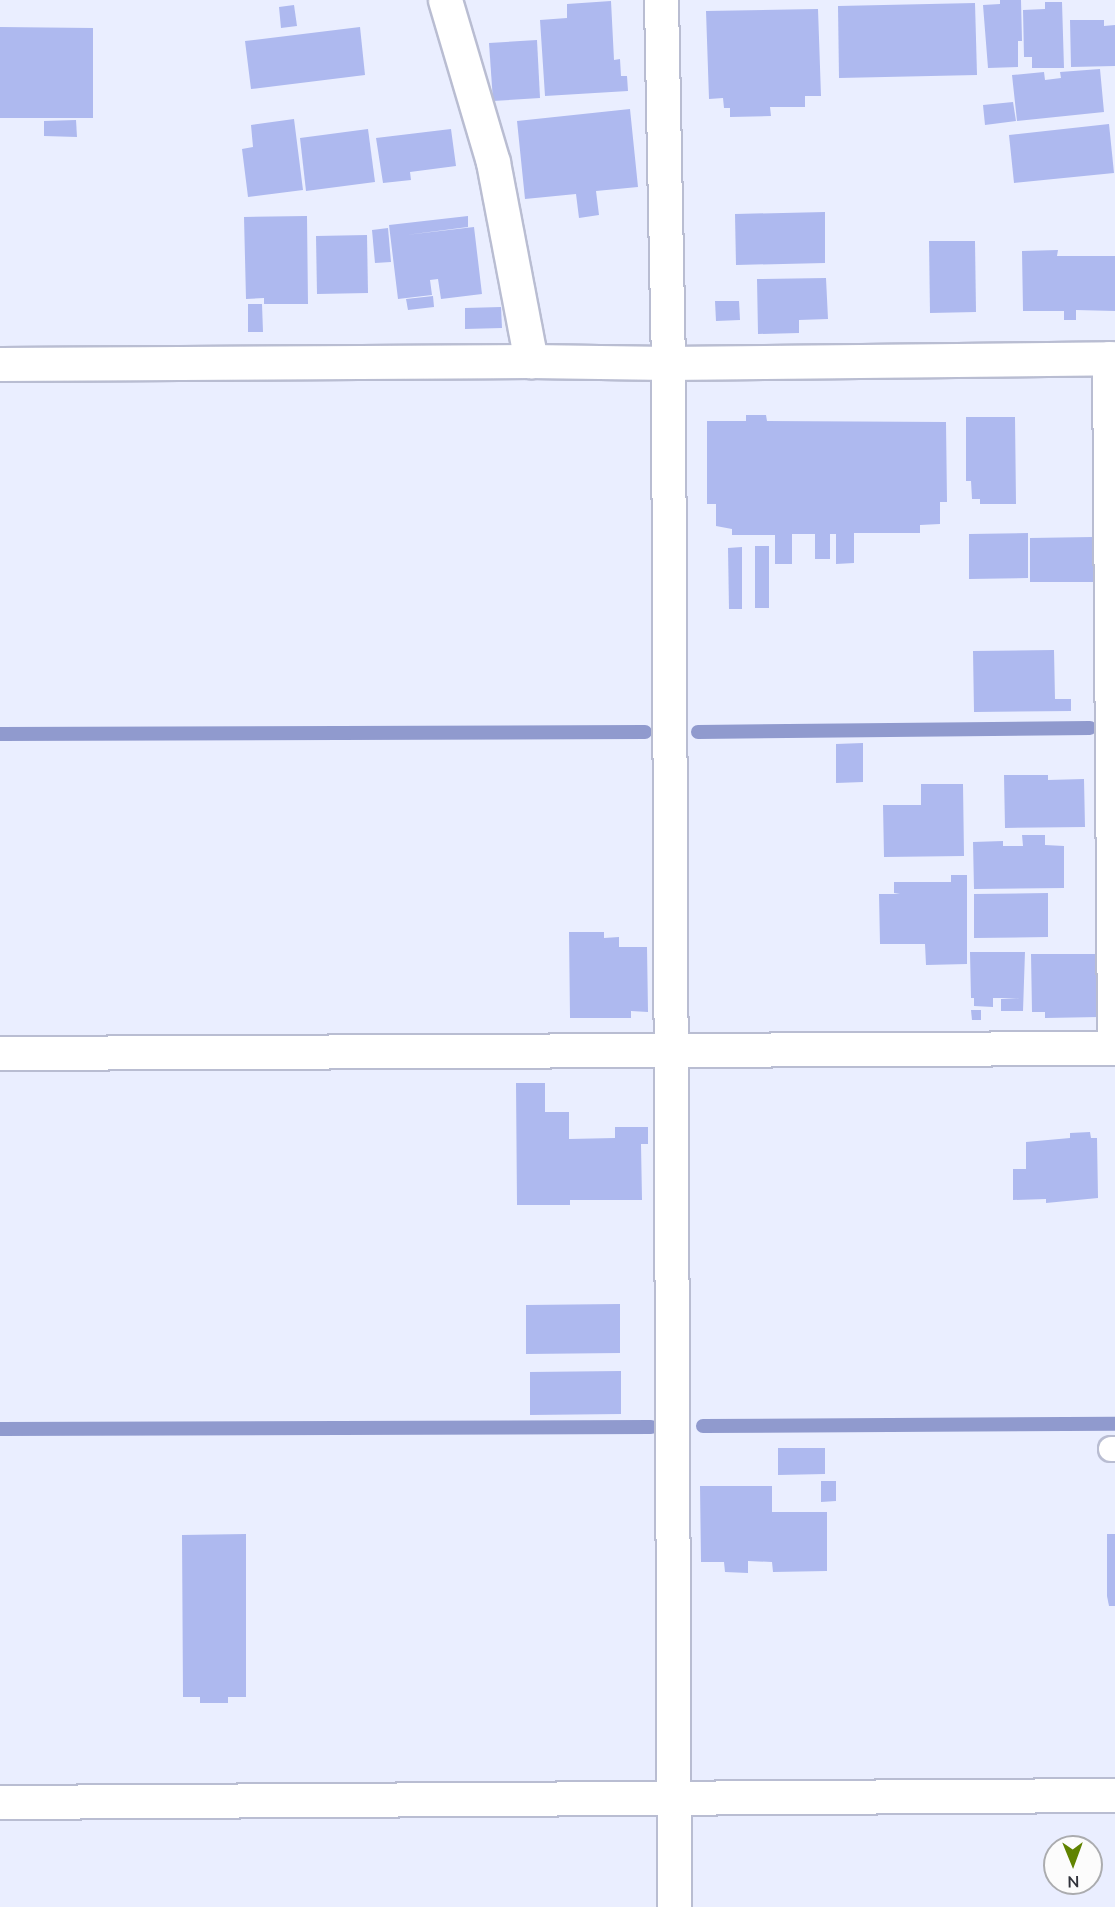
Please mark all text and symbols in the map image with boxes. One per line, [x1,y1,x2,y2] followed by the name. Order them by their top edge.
[1043,1835,1103,1895] north arrow
[1067,1870,1079,1892] text: N

